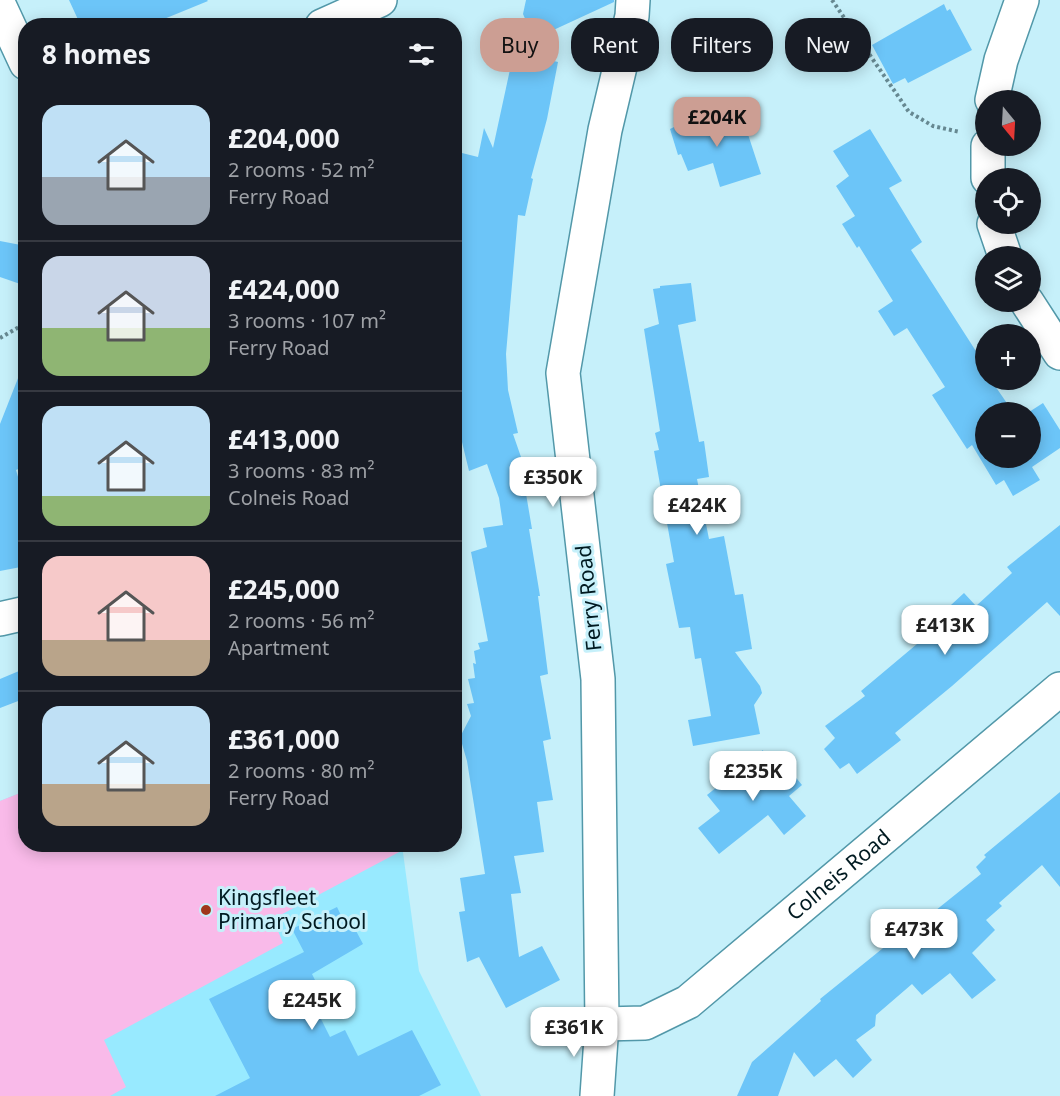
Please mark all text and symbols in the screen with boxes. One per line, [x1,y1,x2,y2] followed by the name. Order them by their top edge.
[480,18,559,72] chip: Buy
[571,18,659,72] chip: Rent
[671,18,773,72] chip: Filters
[785,18,871,72] chip: New
[42,36,151,72] text: 8 homes
[405,38,438,71] icon: filters
[975,90,1041,156] north arrow
[975,90,1041,468] map controls
[675,97,759,148] pin: £204K
[687,103,747,130] text: £204K
[228,120,340,156] text: £204,000
[90,129,162,201] icon: home
[228,156,375,183] text: 2 rooms · 52 m²
[975,168,1041,234] button: locate
[228,183,330,210] text: Ferry Road
[975,246,1041,312] button: layers
[228,271,340,307] text: £424,000
[90,280,162,352] icon: home
[228,307,386,334] text: 3 rooms · 107 m²
[975,324,1041,390] button: +
[228,334,330,361] text: Ferry Road
[975,402,1041,468] button: −
[228,421,340,457] text: £413,000
[90,430,162,502] icon: home
[228,457,375,484] text: 3 rooms · 83 m²
[511,457,595,508] pin: £350K
[523,463,583,490] text: £350K
[228,484,350,511] text: Colneis Road
[655,485,739,536] pin: £424K
[667,491,727,518] text: £424K
[569,544,608,653] street label: Ferry Road
[228,571,340,607] text: £245,000
[90,580,162,652] icon: home
[903,605,987,656] pin: £413K
[228,607,375,634] text: 2 rooms · 56 m²
[915,611,975,638] text: £413K
[228,634,329,661] text: Apartment
[228,721,340,757] text: £361,000
[90,730,162,802] icon: home
[711,751,795,802] pin: £235K
[228,757,375,784] text: 2 rooms · 80 m²
[723,757,783,784] text: £235K
[228,784,330,811] text: Ferry Road
[780,822,896,926] street label: Colneis Road
[218,883,366,935] place label: Kingsfleet Primary School
[199,903,213,917] marker: Kingsfleet Primary School
[872,909,956,960] pin: £473K
[884,915,944,942] text: £473K
[270,980,354,1031] pin: £245K
[282,986,342,1013] text: £245K
[532,1007,616,1058] pin: £361K
[544,1013,604,1040] text: £361K

